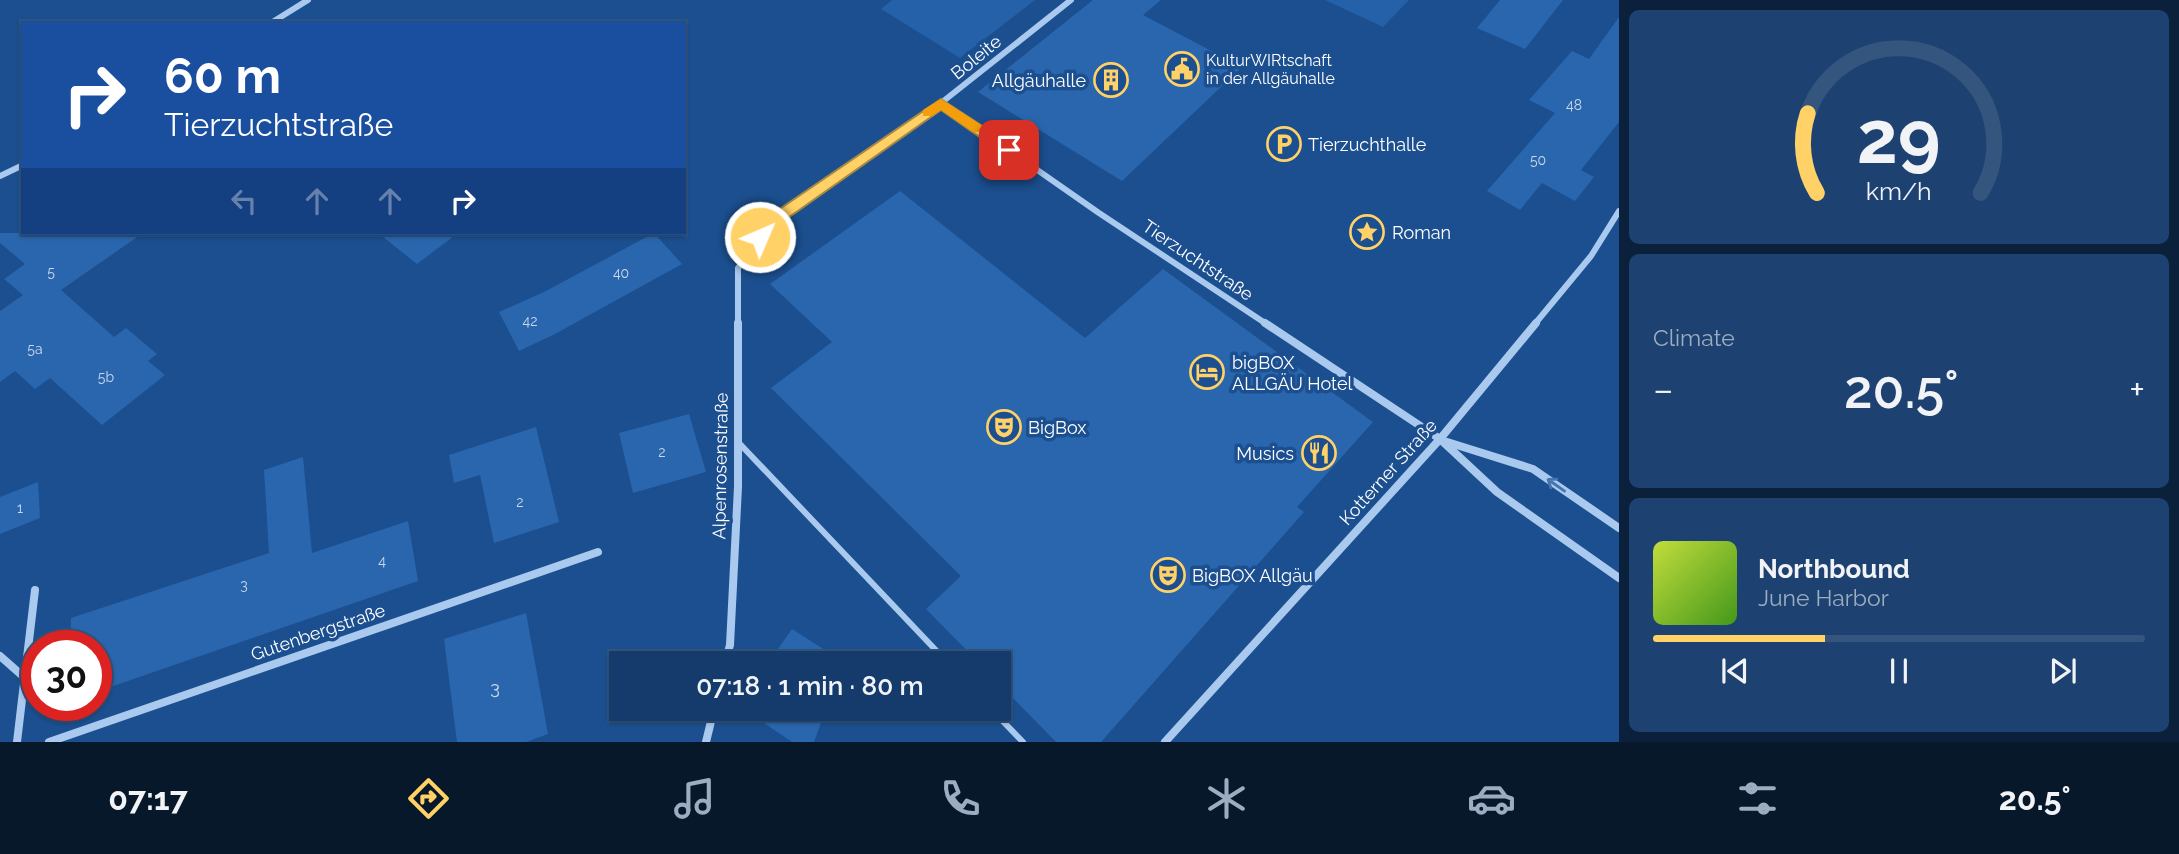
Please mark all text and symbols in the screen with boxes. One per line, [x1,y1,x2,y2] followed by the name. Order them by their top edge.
[947,30,1006,84] street label: Boleite
[164,47,281,104] text: 60 m
[49,49,140,140] icon: right
[1163,50,1201,88] public building icon: KulturWIRtschaft in der Allgäuhalle
[1206,51,1335,88] place label: KulturWIRtschaft in der Allgäuhalle
[1092,61,1130,99] building icon: Allgäuhalle
[992,70,1086,91] place label: Allgäuhalle
[1857,95,1941,180] text: 29
[1566,97,1582,113] house number: 48
[164,106,393,143] text: Tierzuchtstraße
[979,120,1039,180] pin
[1265,125,1303,163] parking icon: Tierzuchthalle
[990,131,1028,169] icon: arrive
[1308,134,1427,155] place label: Tierzuchthalle
[1530,152,1546,168] house number: 50
[1866,176,1932,206] text: km/h
[225,182,263,220] icon: left
[298,182,336,220] icon: ahead
[371,182,409,220] icon: ahead
[444,182,482,220] icon: right
[723,200,797,274] position arrow
[1348,213,1386,251] place icon: Roman
[1139,215,1258,305] street label: Tierzuchtstraße
[1392,222,1451,243] place label: Roman
[47,264,55,280] house number: 5
[613,265,629,281] house number: 40
[523,313,537,329] house number: 42
[1653,324,1735,351] text: Climate
[27,341,43,357] house number: 5a
[1232,352,1352,394] place label: bigBOX ALLGÄU Hotel
[1188,353,1226,391] hotel icon: bigBOX ALLGÄU Hotel
[1844,359,1959,420] text: 20.5°
[1653,367,1673,412] text: −
[2129,367,2145,412] text: +
[98,369,114,385] house number: 5b
[708,392,732,540] street label: Alpenrosenstraße
[985,408,1023,446] theatre icon: BigBox
[1335,414,1441,529] street label: Kotterner Straße
[1028,417,1086,438] place label: BigBox
[1300,434,1338,472] restaurant icon: Musics
[1236,443,1294,464] place label: Musics
[658,444,666,460] house number: 2
[1547,478,1566,492] one-way arrow
[516,494,524,510] house number: 2
[17,500,23,516] house number: 1
[378,553,386,569] house number: 4
[1758,554,1910,584] text: Northbound
[1149,556,1187,594] theatre icon: BigBOX Allgäu
[1192,565,1313,586] place label: BigBOX Allgäu
[240,577,248,593] house number: 3
[1758,584,1889,611] text: June Harbor
[248,599,388,665] street label: Gutenbergstraße
[21,630,112,721] speed limit sign: 30
[1716,652,1754,690] icon: previous
[1880,652,1918,690] icon: pause
[2044,652,2082,690] icon: next
[696,671,924,701] text: 07:18 · 1 min · 80 m
[490,677,500,698] house number: 3
[404,774,453,823] icon: directions
[670,774,719,823] icon: music
[936,774,985,823] icon: phone
[1202,774,1251,823] icon: climate
[1467,774,1516,823] icon: car
[1733,774,1782,823] icon: filters
[108,780,188,817] text: 07:17
[1999,780,2071,817] text: 20.5°

